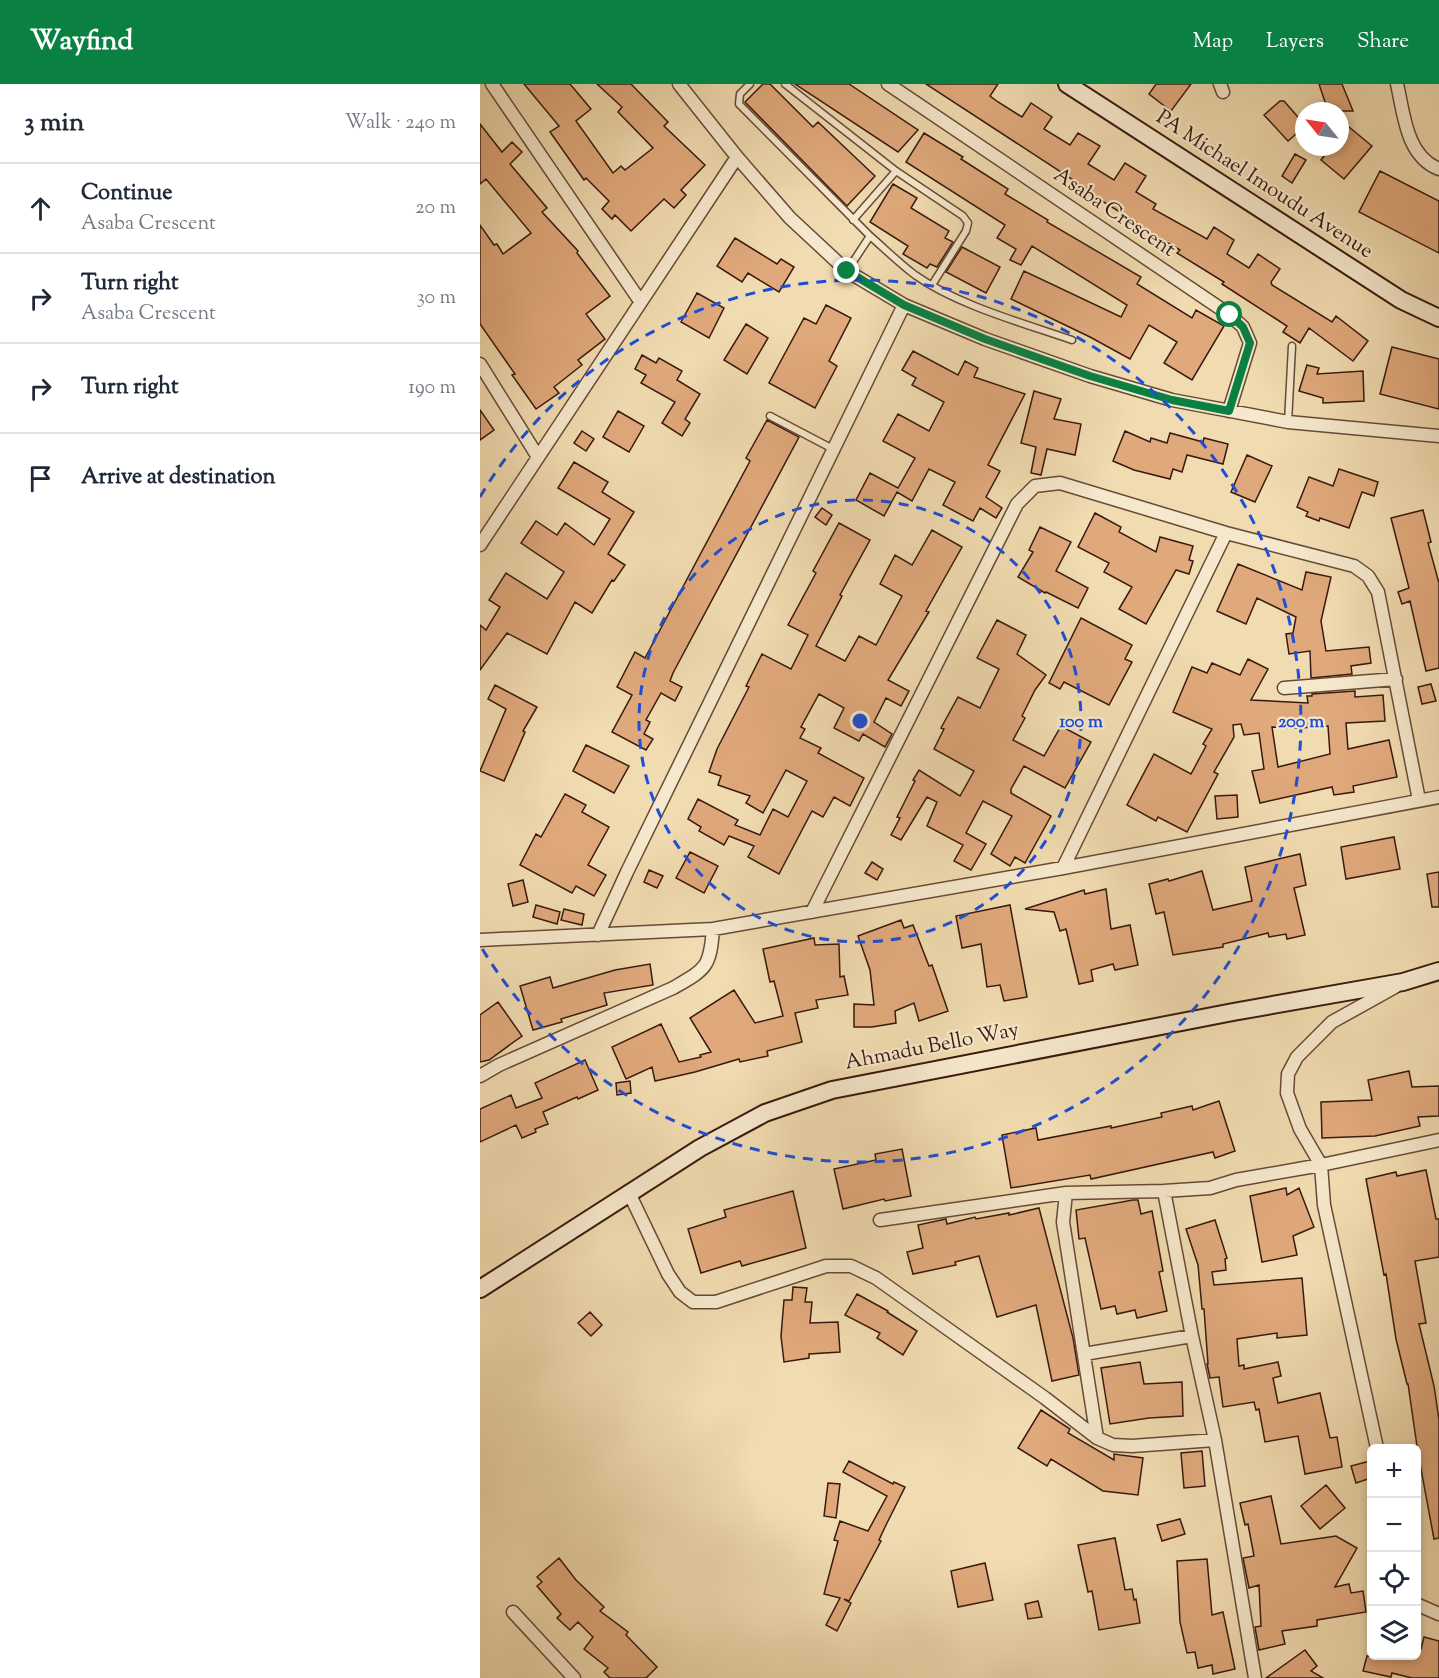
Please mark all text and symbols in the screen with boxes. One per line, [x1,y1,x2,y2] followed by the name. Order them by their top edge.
[30,22,133,62] text: Wayfind
[1193,27,1233,57] text: Map
[1266,27,1324,57] text: Layers
[1357,27,1409,57] text: Share
[1295,102,1349,156] north arrow
[1149,103,1379,267] street label: PA Michael Imoudu Avenue
[24,105,84,142] text: 3 min
[345,109,456,138] text: Walk · 240 m
[1047,161,1181,265] street label: Asaba Crescent
[81,178,172,210] text: Continue
[24,192,57,225] icon: ahead
[415,194,456,223] text: 20 m
[81,210,216,239] text: Asaba Crescent
[833,257,859,283] route end
[81,268,178,300] text: Turn right
[24,282,57,315] icon: right
[417,284,456,313] text: 30 m
[81,300,216,329] text: Asaba Crescent
[1216,301,1242,327] route start
[24,372,57,405] icon: right
[81,372,178,404] text: Turn right
[408,374,456,403] text: 190 m
[24,462,57,495] icon: arrive
[81,462,276,494] text: Arrive at destination
[1059,710,1103,736] text: 100 m
[1278,710,1324,736] text: 200 m
[850,711,870,731] centre of rings
[842,1015,1022,1079] street label: Ahmadu Bello Way
[1367,1444,1421,1660] map controls
[1367,1444,1421,1498] button: +
[1367,1498,1421,1552] button: −
[1367,1552,1421,1606] button: locate
[1367,1606,1421,1660] button: layers

